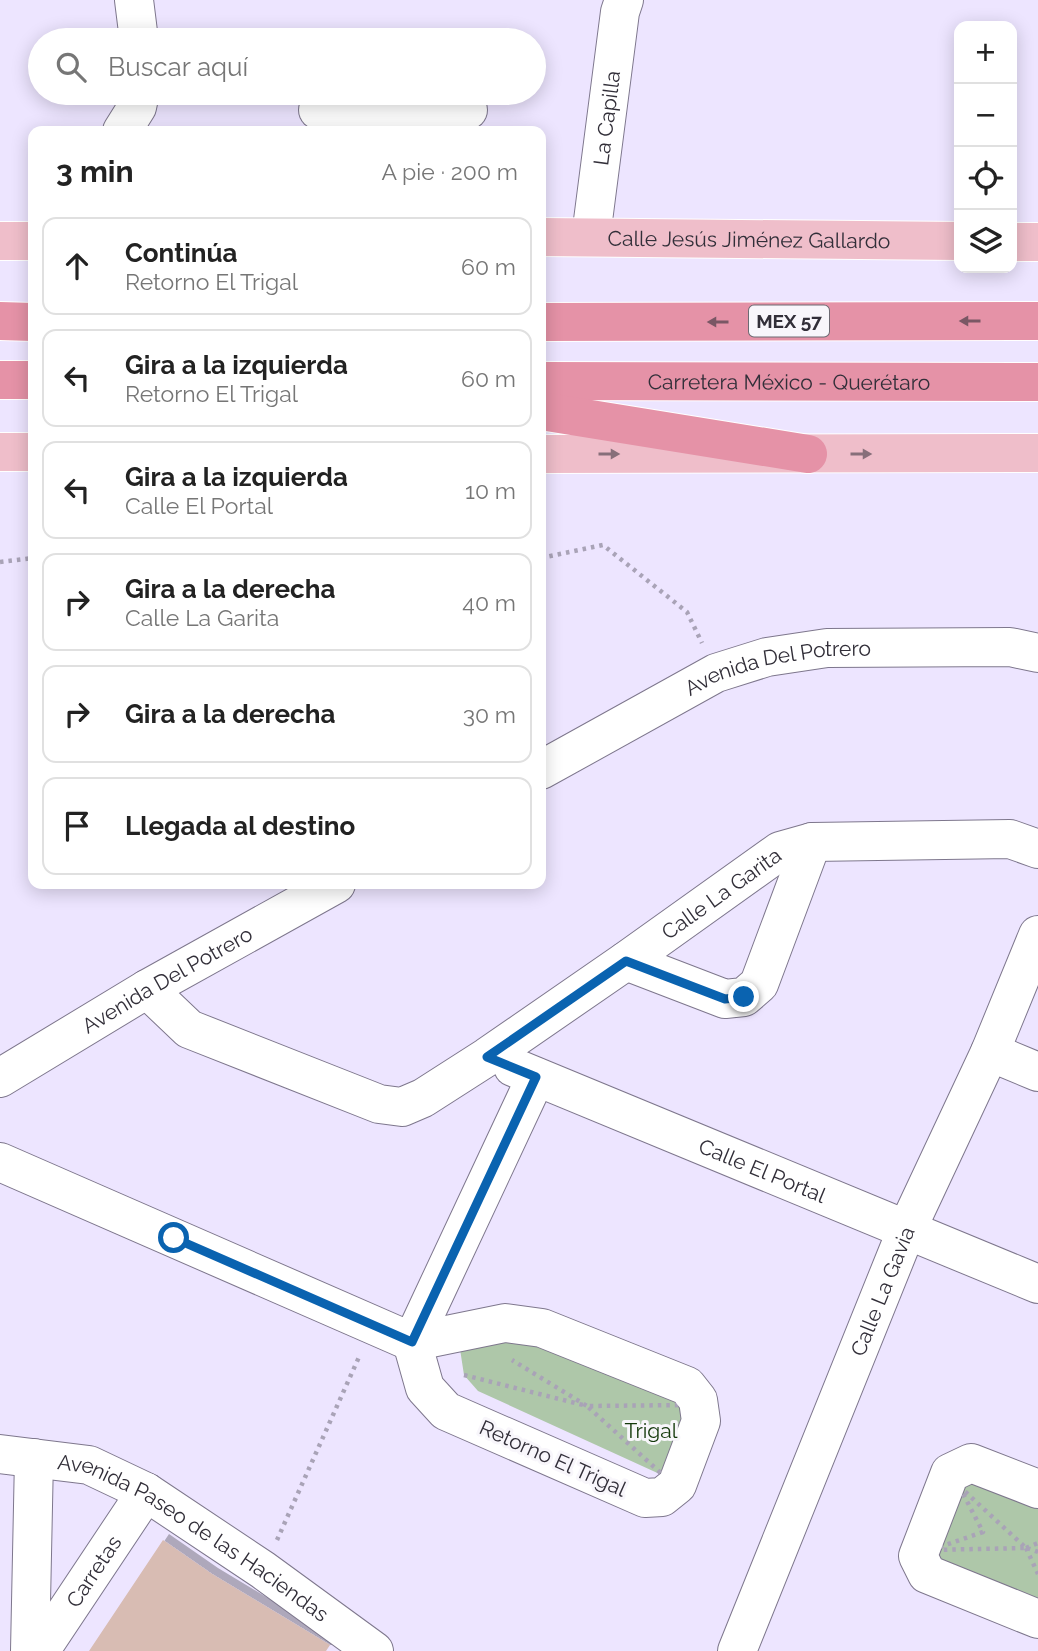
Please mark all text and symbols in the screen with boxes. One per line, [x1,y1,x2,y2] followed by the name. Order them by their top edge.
[954,21,1017,273] map controls
[954,21,1017,84] button: +
[28,28,546,105] search box
[52,48,90,86] icon: search
[108,52,248,82] text: Buscar aquí
[588,69,625,167] street label: La Capilla
[954,84,1017,147] button: −
[954,147,1017,210] button: locate
[56,154,134,189] text: 3 min
[381,158,518,185] text: A pie · 200 m
[954,210,1017,273] button: layers
[607,225,890,253] street label: Calle Jesús Jiménez Gallardo
[125,238,237,268] text: Continúa
[58,247,96,285] icon: ahead
[461,253,516,280] text: 60 m
[125,268,298,295] text: Retorno El Trigal
[749,306,829,336] road number: MEX 57
[959,315,981,327] one-way arrow
[707,316,729,328] one-way arrow
[125,350,348,380] text: Gira a la izquierda
[58,359,96,397] icon: left
[461,365,516,392] text: 60 m
[648,369,930,394] street label: Carretera México - Querétaro
[125,380,298,407] text: Retorno El Trigal
[598,448,620,460] one-way arrow
[850,448,872,460] one-way arrow
[125,462,348,492] text: Gira a la izquierda
[58,471,96,509] icon: left
[465,477,516,504] text: 10 m
[125,492,273,519] text: Calle El Portal
[125,574,335,604] text: Gira a la derecha
[58,583,96,621] icon: right
[462,589,516,616] text: 40 m
[125,604,279,631] text: Calle La Garita
[680,635,871,701] street label: Avenida Del Potrero
[58,695,96,733] icon: right
[125,699,335,729] text: Gira a la derecha
[463,701,516,728] text: 30 m
[58,807,96,845] icon: arrive
[125,811,355,841] text: Llegada al destino
[656,842,786,944] street label: Calle La Garita
[77,921,257,1038] street label: Avenida Del Potrero
[728,981,759,1012] route end
[695,1133,830,1208] street label: Calle El Portal
[158,1222,189,1253] route start
[845,1223,919,1360] street label: Calle La Gavia
[476,1414,631,1502] street label: Retorno El Trigal
[624,1418,678,1443] park label: Trigal
[56,1449,334,1626] street label: Avenida Paseo de las Haciendas
[60,1530,126,1612] street label: Carretas

